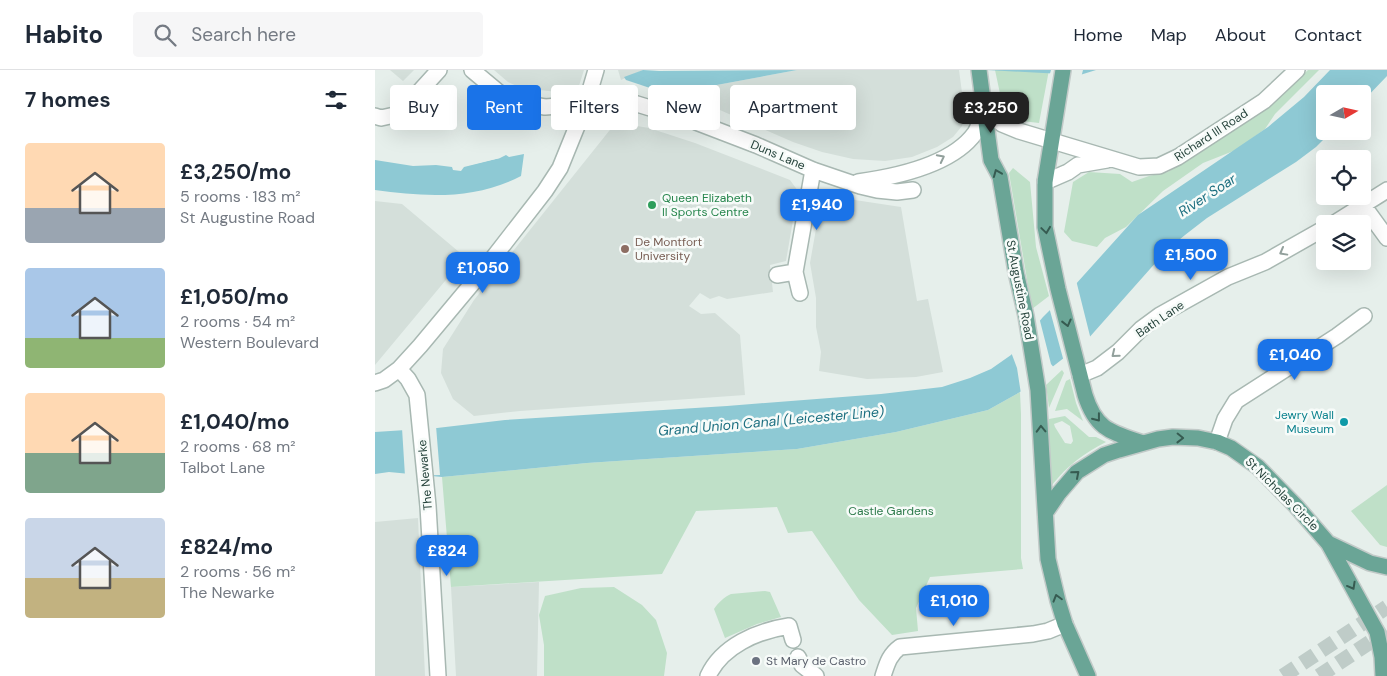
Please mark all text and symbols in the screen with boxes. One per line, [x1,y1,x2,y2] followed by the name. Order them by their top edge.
[133,12,483,57] search box
[25,19,103,50] text: Habito
[151,21,179,49] icon: search
[191,22,296,47] text: Search here
[1073,23,1123,47] text: Home
[1151,23,1187,47] text: Map
[1215,23,1266,47] text: About
[1294,23,1362,47] text: Contact
[390,85,457,130] chip: Buy
[467,85,541,130] chip: Rent
[551,85,638,130] chip: Filters
[648,85,720,130] chip: New
[730,85,856,130] chip: Apartment
[1316,85,1371,140] north arrow
[1316,85,1371,270] map controls
[25,86,111,114] text: 7 homes
[322,86,350,114] icon: filters
[950,92,1032,134] pin: £3,250
[964,97,1018,118] text: £3,250
[1171,105,1251,165] street label: Richard III Road
[748,136,808,174] street label: Duns Lane
[1316,150,1371,205] button: locate
[936,154,945,164] one-way arrow
[180,158,291,186] text: £3,250/mo
[65,163,125,223] icon: home
[993,169,1004,178] one-way arrow
[1175,169,1240,220] water label: River Soar
[180,186,301,207] text: 5 rooms · 183 m²
[776,189,858,231] pin: £1,940
[662,190,752,220] place label: Queen Elizabeth II Sports Centre
[791,194,843,215] text: £1,940
[646,199,658,211] marker: Queen Elizabeth II Sports Centre
[180,207,315,228] text: St Augustine Road
[1316,215,1371,270] button: layers
[1040,227,1051,235] one-way arrow
[635,234,702,264] place label: De Montfort University
[1150,238,1232,281] pin: £1,500
[1002,239,1038,341] street label: St Augustine Road
[619,243,631,255] marker: De Montfort University
[1165,244,1217,265] text: £1,500
[1279,246,1288,256] one-way arrow
[442,252,524,294] pin: £1,050
[457,257,509,278] text: £1,050
[180,283,289,311] text: £1,050/mo
[65,288,125,348] icon: home
[1133,297,1187,341] street label: Bath Lane
[180,311,295,332] text: 2 rooms · 54 m²
[1061,318,1072,327] one-way arrow
[180,332,319,353] text: Western Boulevard
[1254,338,1336,381] pin: £1,040
[1269,344,1321,365] text: £1,040
[1111,348,1120,357] one-way arrow
[657,402,885,440] water label: Grand Union Canal (Leicester Line)
[1275,407,1334,437] place label: Jewry Wall Museum
[180,408,290,436] text: £1,040/mo
[65,413,125,473] icon: home
[1091,413,1100,422] one-way arrow
[1338,416,1350,428] marker: Jewry Wall Museum
[1036,424,1047,432] one-way arrow
[1176,433,1184,443] one-way arrow
[180,436,296,457] text: 2 rooms · 68 m²
[414,439,436,511] street label: The Newarke
[1242,454,1322,534] street label: St Nicholas Circle
[180,457,265,478] text: Talbot Lane
[1070,471,1079,480] one-way arrow
[848,503,934,519] park label: Castle Gardens
[180,533,273,561] text: £824/mo
[417,534,477,577] pin: £824
[65,538,125,598] icon: home
[427,540,467,561] text: £824
[180,561,296,582] text: 2 rooms · 56 m²
[1346,581,1356,590] one-way arrow
[180,582,274,603] text: The Newarke
[913,584,995,627] pin: £1,010
[930,590,978,611] text: £1,010
[1053,595,1063,603] one-way arrow
[766,653,866,669] place label: St Mary de Castro
[750,655,762,667] marker: St Mary de Castro

